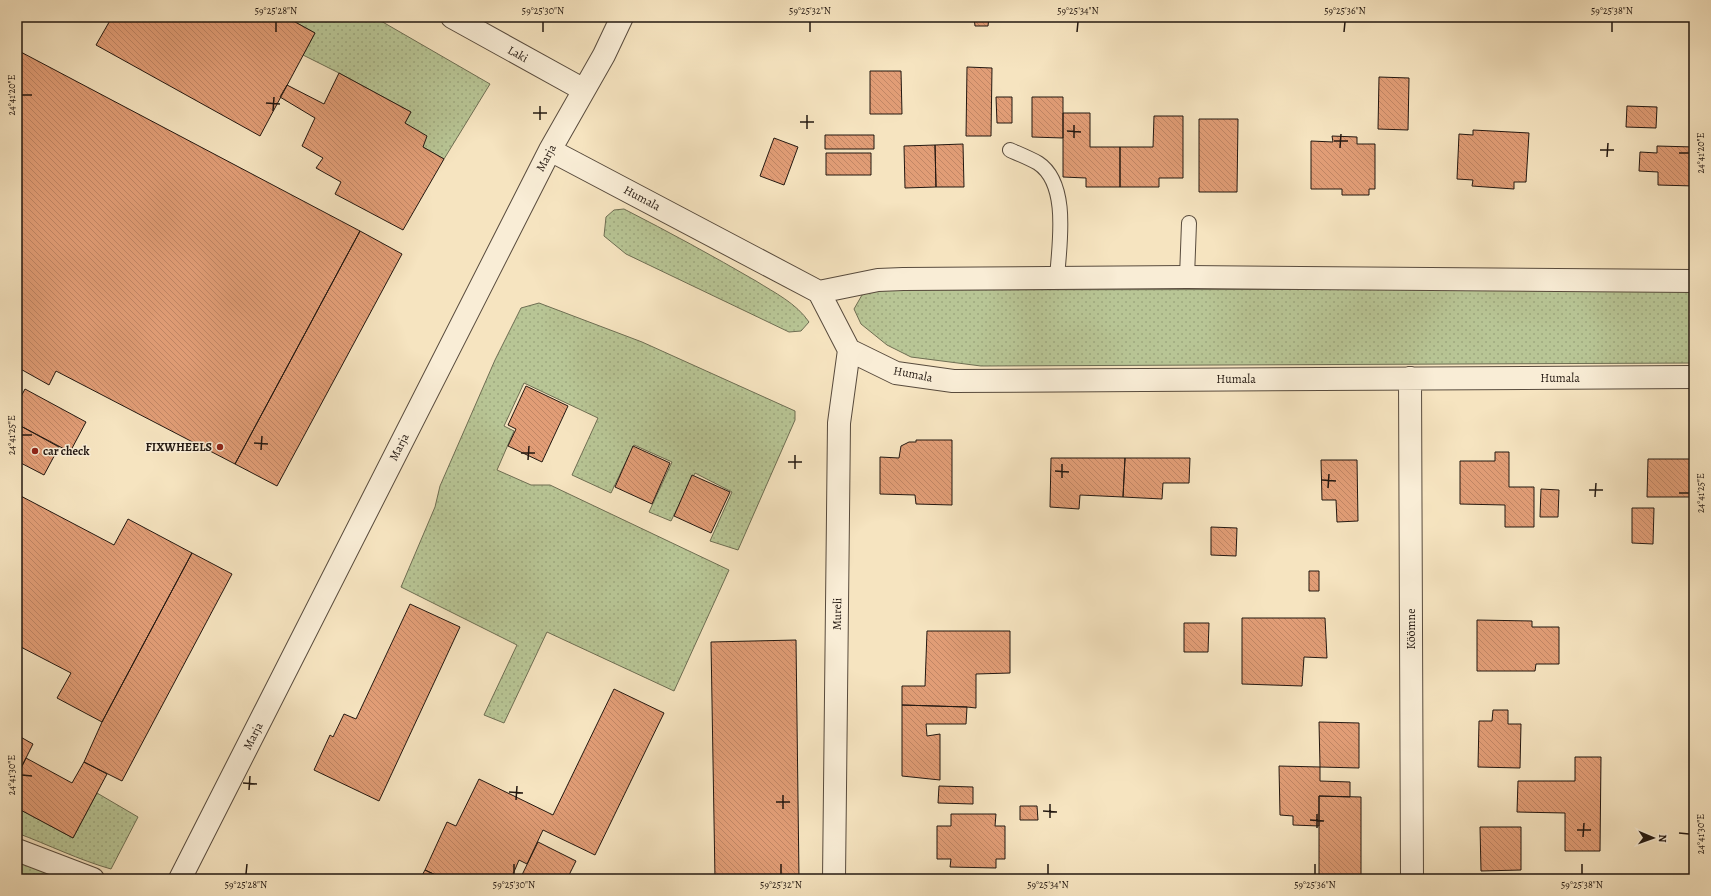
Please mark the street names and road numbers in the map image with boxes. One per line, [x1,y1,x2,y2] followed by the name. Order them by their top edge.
[505,42,531,66] street label: Laki
[532,141,560,174] street label: Marja
[621,182,664,215] street label: Humala
[892,362,934,386] street label: Humala
[1540,370,1580,386] street label: Humala
[1216,371,1256,387] street label: Humala
[385,430,413,463] street label: Marja
[829,598,845,630] street label: Mureli
[1403,608,1419,650] street label: Köömne
[239,719,267,752] street label: Marja

